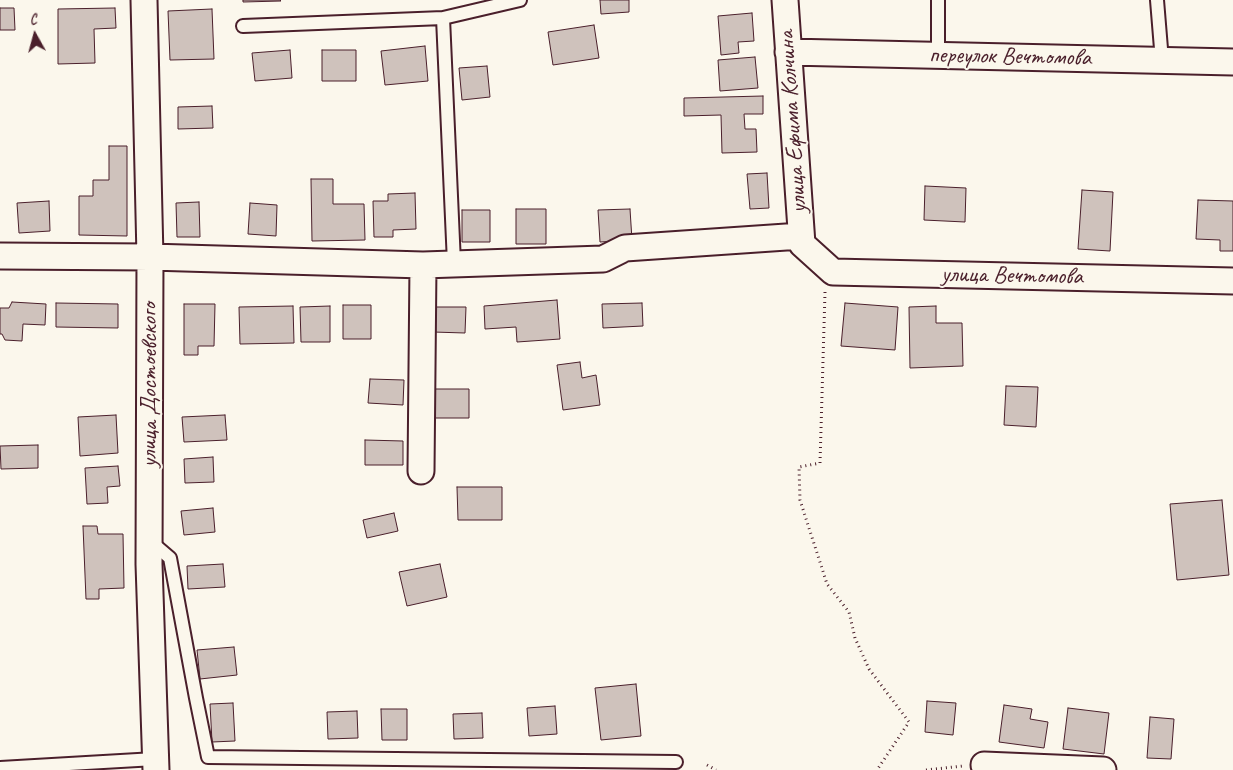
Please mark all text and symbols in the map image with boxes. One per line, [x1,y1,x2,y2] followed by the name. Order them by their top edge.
[10,10,60,60] north arrow
[29,11,38,28] text: С
[772,30,814,214] street label: улица Ефима Колчина
[929,41,1091,73] street label: переулок Вечтомова
[941,260,1083,292] street label: улица Вечтомова
[136,302,164,468] street label: улица Достоевского

